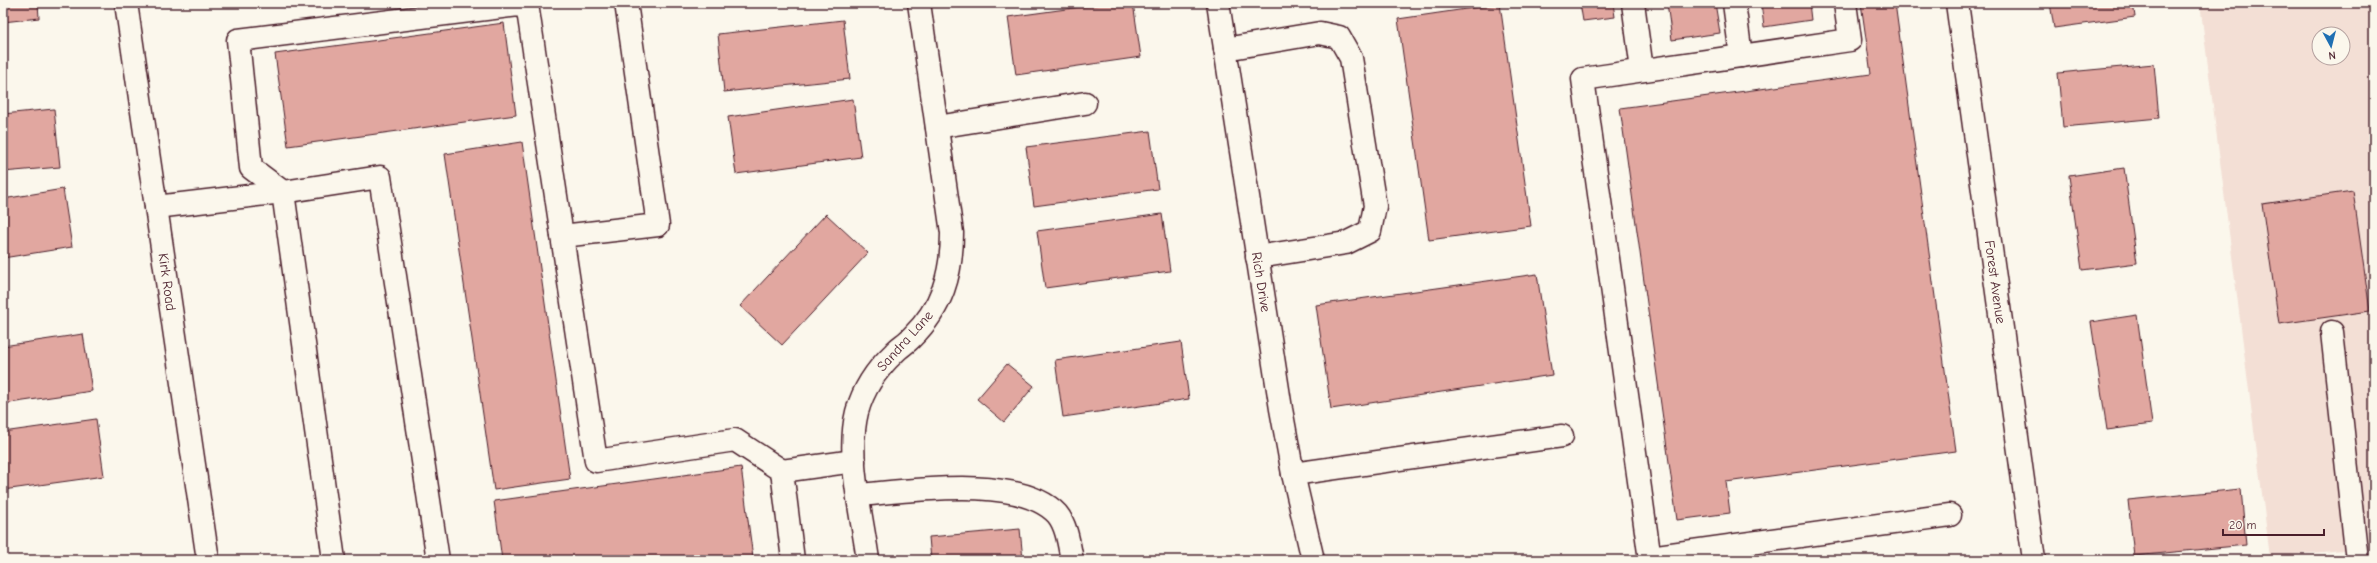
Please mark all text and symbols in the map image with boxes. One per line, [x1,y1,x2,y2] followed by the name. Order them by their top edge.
[2311,26,2351,66] north arrow
[2328,49,2337,62] text: N
[1981,239,2009,325] street label: Forest Avenue
[1248,251,1274,313] street label: Rich Drive
[155,252,179,312] street label: Kirk Road
[873,307,937,375] street label: Sandra Lane
[2223,511,2324,537] scale bar
[2229,518,2257,532] text: 20 m

